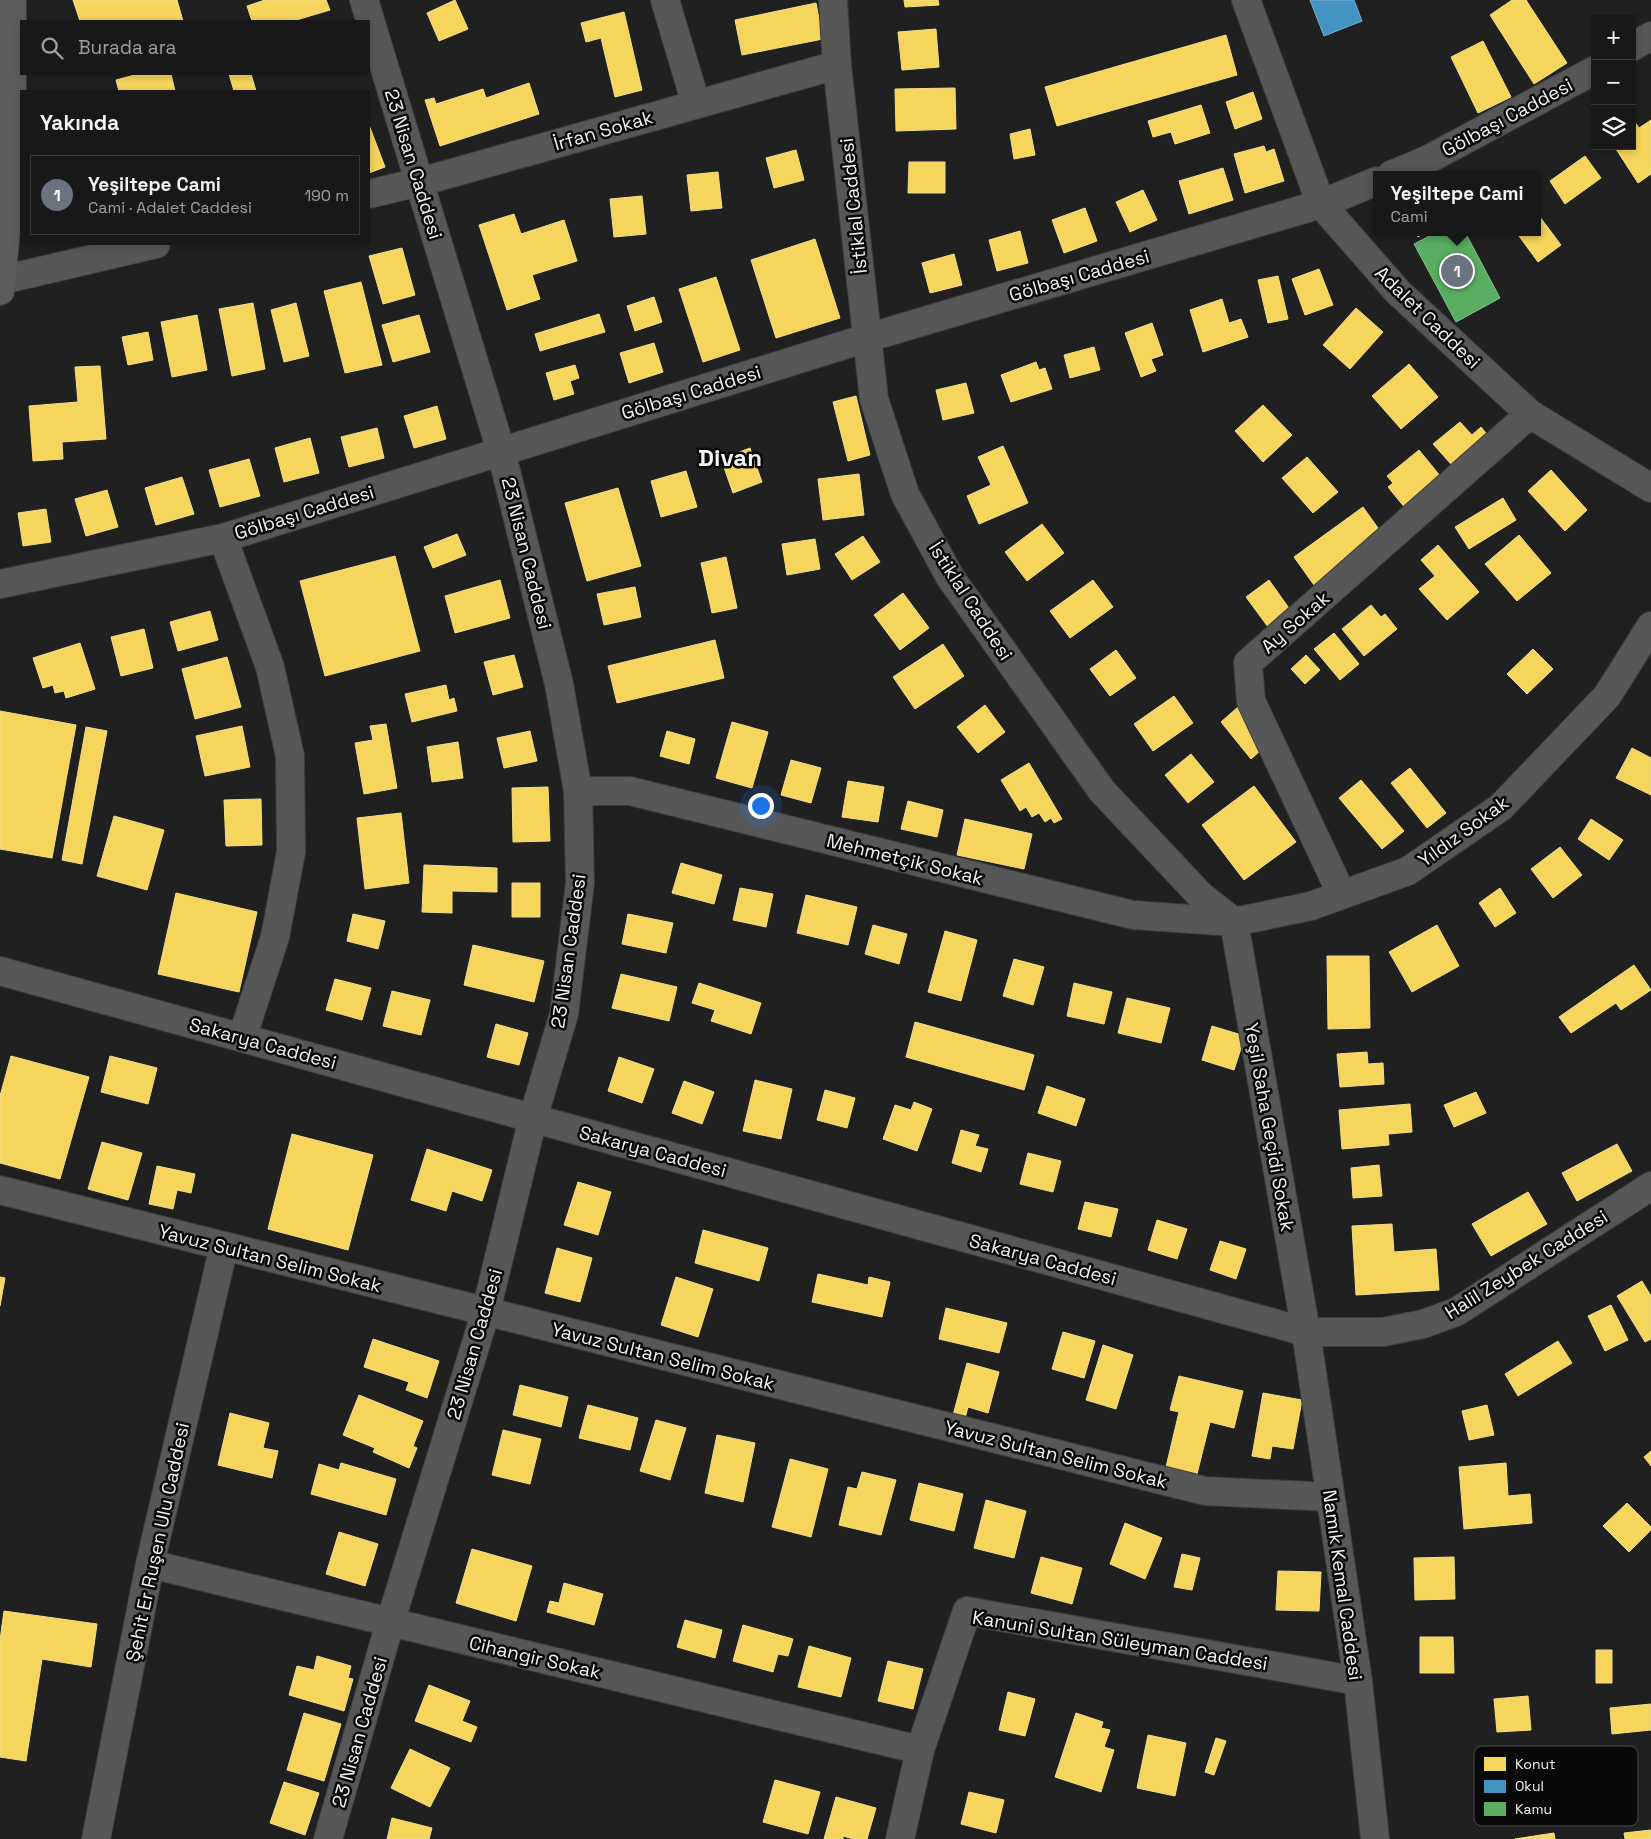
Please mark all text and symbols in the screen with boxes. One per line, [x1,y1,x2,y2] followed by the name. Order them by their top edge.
[1591,15,1636,150] map controls
[1591,15,1636,60] button: +
[20,20,370,75] search box
[38,34,66,62] icon: search
[78,35,176,60] text: Burada ara
[1591,60,1636,105] button: −
[1437,72,1577,162] street label: Gölbaşı Caddesi
[379,86,448,242] street label: 23 Nisan Caddesi
[551,104,656,157] street label: İrfan Sokak
[1591,105,1636,150] button: layers
[40,109,119,136] text: Yakında
[834,137,873,275] street label: İstiklal Caddesi
[1373,171,1541,236] popup
[88,172,221,197] text: Yeşiltepe Cami
[1391,181,1523,206] text: Yeşiltepe Cami
[53,185,61,206] text: 1
[304,185,349,206] text: 190 m
[88,197,252,218] text: Cami · Adalet Caddesi
[1391,206,1428,227] text: Cami
[1006,244,1152,307] street label: Gölbaşı Caddesi
[1441,252,1473,290] pin: 1
[1369,261,1486,374] street label: Adalet Caddesi
[618,359,764,426] street label: Gölbaşı Caddesi
[698,442,762,473] district label: Divan
[496,475,557,632] street label: 23 Nisan Caddesi
[231,479,377,546] street label: Gölbaşı Caddesi
[923,537,1018,665] street label: İstiklal Caddesi
[1256,586,1335,659] street label: Ay Sokak
[1413,790,1513,873] street label: Yıldız Sokak
[748,793,774,819] your location
[824,828,986,891] street label: Mehmetçik Sokak
[545,872,592,1030] street label: 23 Nisan Caddesi
[187,1012,339,1075] street label: Sakarya Caddesi
[1239,1021,1300,1233] street label: Yeşil Saha Geçidi Sokak
[577,1120,729,1183] street label: Sakarya Caddesi
[1440,1204,1612,1325] street label: Halil Zeybek Caddesi
[156,1219,384,1298] street label: Yavuz Sultan Selim Sokak
[967,1228,1119,1291] street label: Sakarya Caddesi
[441,1266,508,1422] street label: 23 Nisan Caddesi
[549,1317,777,1396] street label: Yavuz Sultan Selim Sokak
[942,1415,1170,1494] street label: Yavuz Sultan Selim Sokak
[120,1420,195,1664] street label: Şehit Er Ruşen Ulu Caddesi
[1317,1488,1368,1682] street label: Namık Kemal Caddesi
[970,1605,1269,1676] street label: Kanuni Sultan Süleyman Caddesi
[467,1630,603,1685] street label: Cihangir Sokak
[326,1654,393,1810] street label: 23 Nisan Caddesi
[1474,1746,1638,1826] legend
[1515,1755,1555,1773] text: Konut
[1515,1777,1544,1795] text: Okul
[1515,1800,1552,1818] text: Kamu

